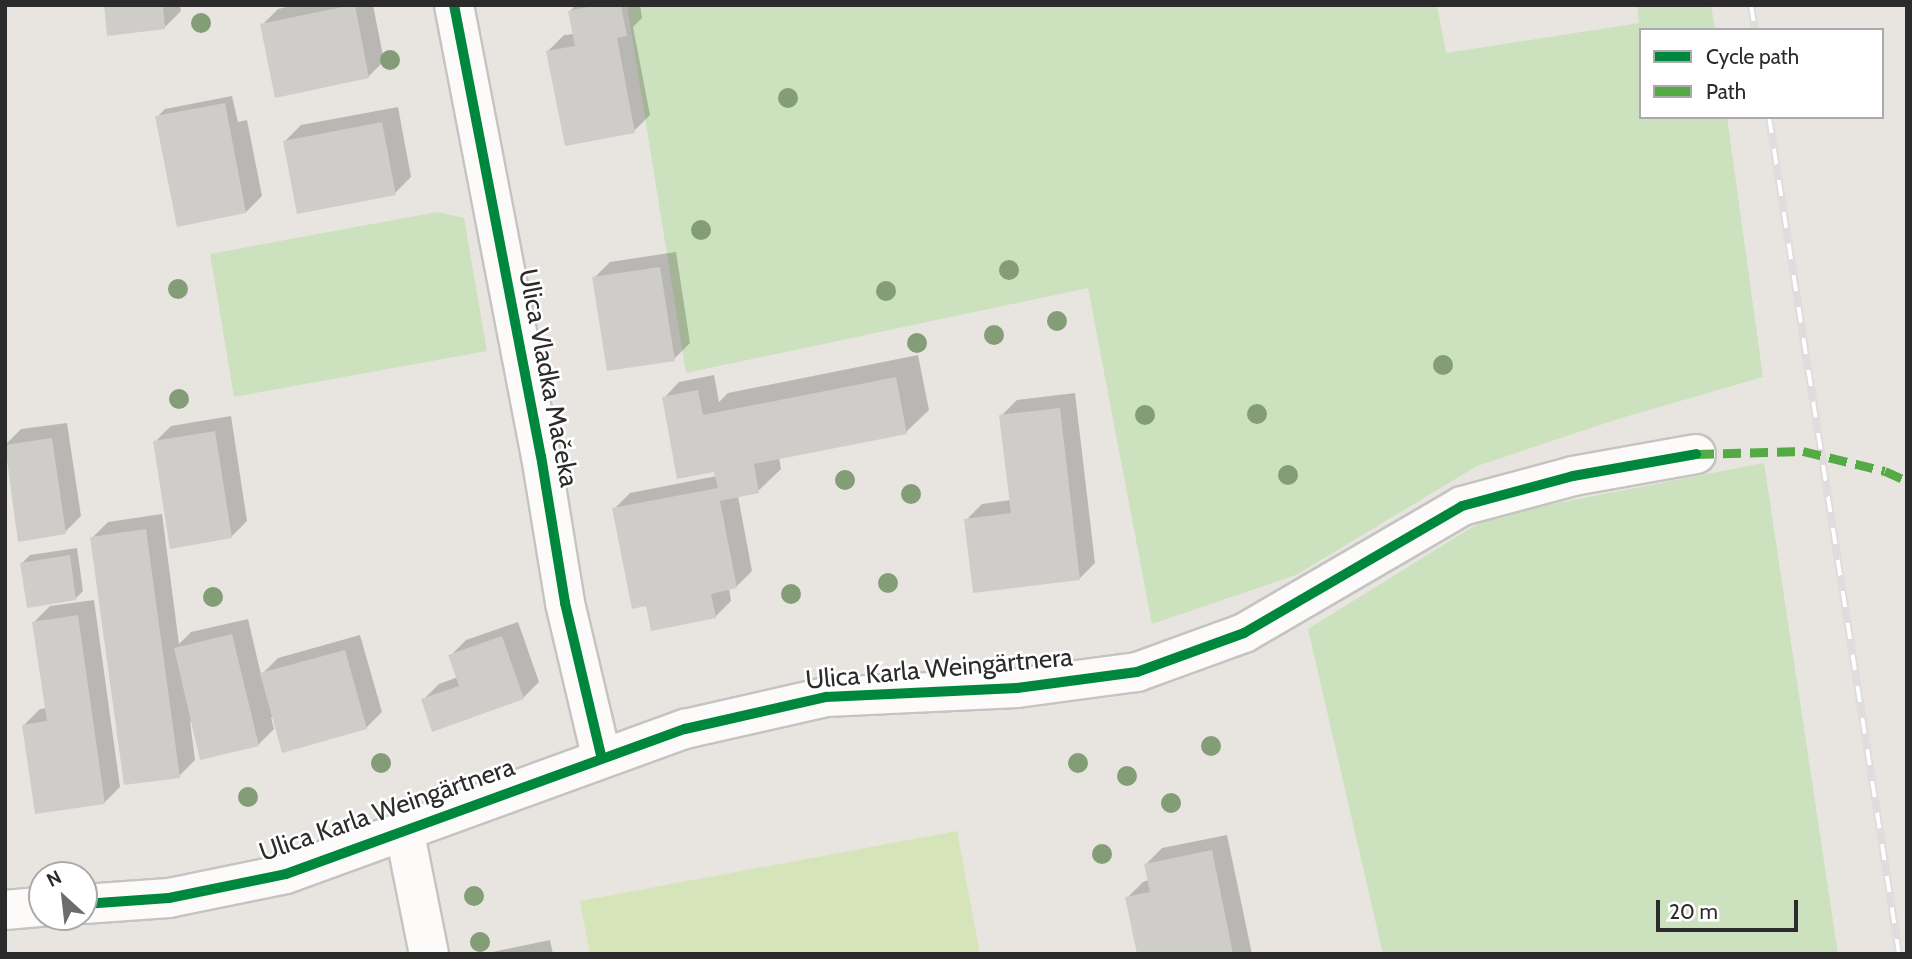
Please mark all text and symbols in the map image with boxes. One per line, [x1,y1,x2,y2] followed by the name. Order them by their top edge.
[1639,28,1884,119] legend
[1706,44,1799,69] text: Cycle path
[1706,79,1746,104] text: Path
[512,266,584,490] street label: Ulica Vladka Mačeka
[804,642,1074,696] street label: Ulica Karla Weingärtnera
[255,752,519,868] street label: Ulica Karla Weingärtnera
[28,861,98,931] north arrow
[43,865,65,892] text: N
[1660,886,1802,930] scale bar
[1669,899,1718,924] text: 20 m

